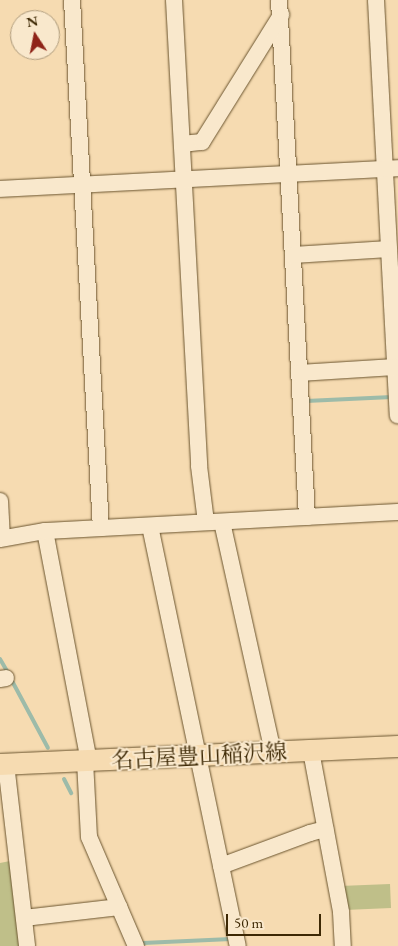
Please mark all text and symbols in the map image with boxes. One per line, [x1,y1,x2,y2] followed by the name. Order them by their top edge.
[10,10,60,60] north arrow
[25,11,40,31] text: N
[110,738,288,774] street label: 名古屋豊山稲沢線
[228,904,323,936] scale bar
[234,913,263,932] text: 50 m

